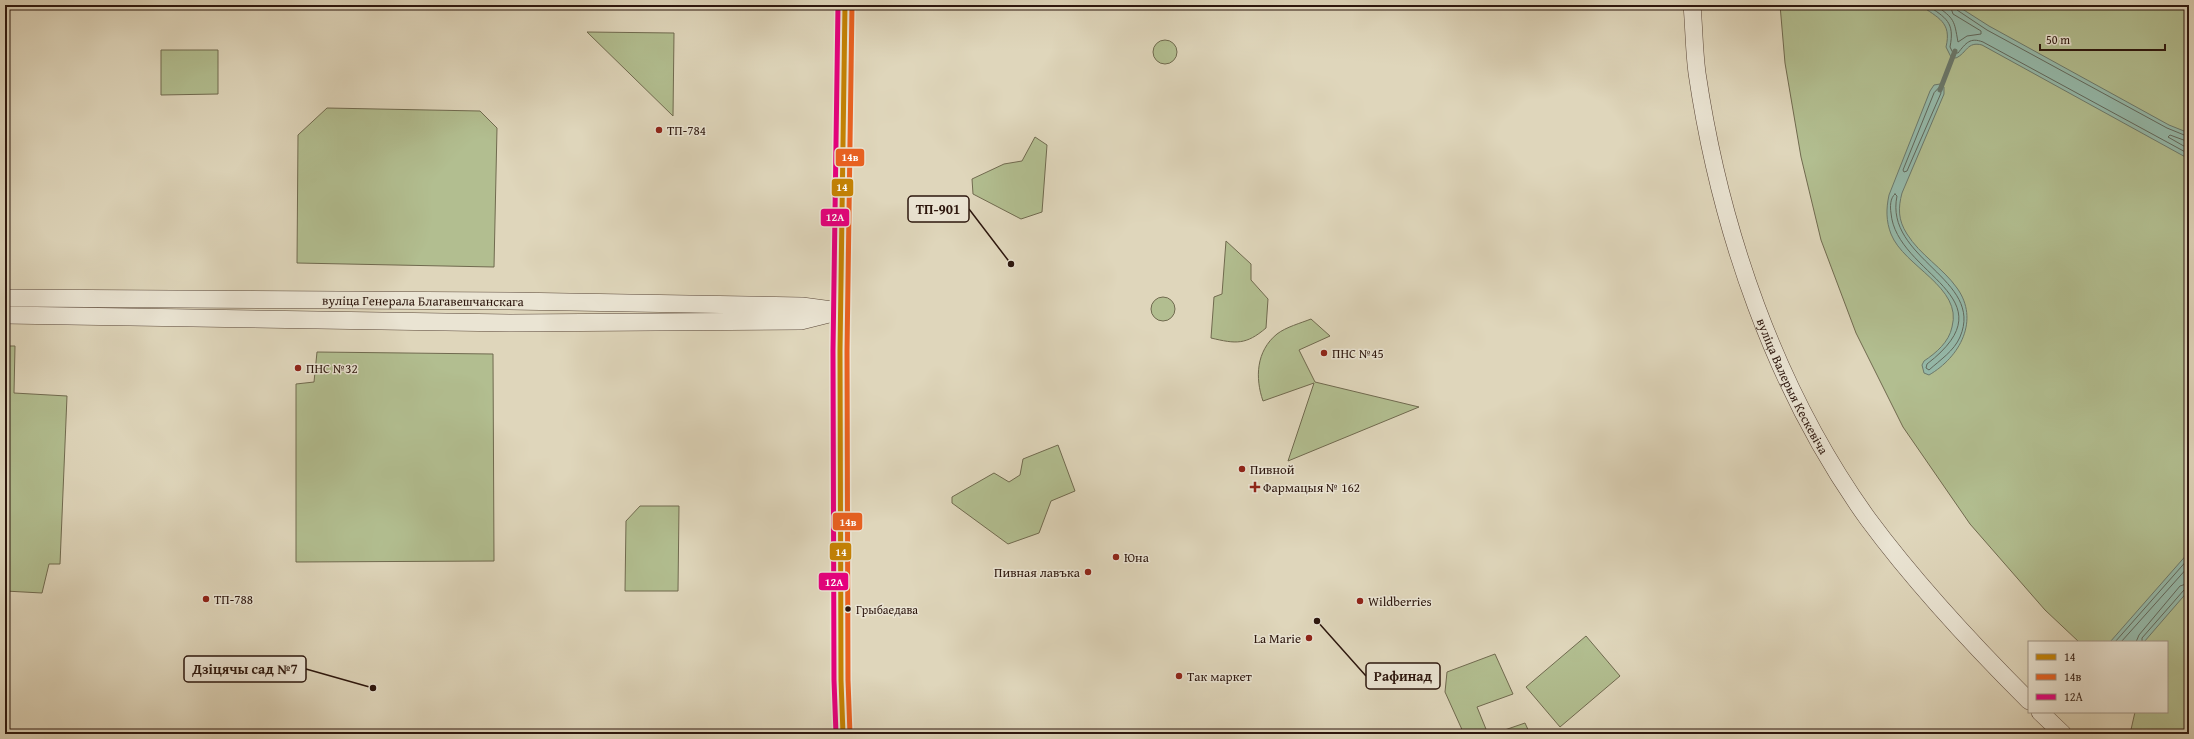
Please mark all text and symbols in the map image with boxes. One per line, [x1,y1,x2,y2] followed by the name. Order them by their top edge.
[2040,26,2165,52] scale bar
[2046,31,2070,48] text: 50 m
[667,121,706,140] place label: ТП-784
[654,125,664,135] marker: ТП-784
[835,148,865,167] line badge: 14в
[841,149,859,165] text: 14в
[831,178,854,197] line badge: 14
[836,179,848,195] text: 14
[908,196,969,222] callout: ТП-901
[916,199,960,219] text: ТП-901
[820,208,850,227] line badge: 12А
[826,209,844,225] text: 12А
[322,291,525,311] street label: вуліца Генерала Благавешчанскага
[1752,315,1833,458] street label: вуліца Валерыя Кескевіча
[1332,344,1384,363] place label: ПНС №45
[1319,348,1329,358] marker: ПНС №45
[306,359,358,378] place label: ПНС №32
[293,363,303,373] marker: ПНС №32
[1250,460,1295,479] place label: Пивной
[1237,464,1247,474] marker: Пивной
[1263,478,1360,497] place label: Фармацыя № 162
[1250,482,1260,492] marker: Фармацыя № 162
[832,512,863,531] line badge: 14в
[839,514,857,530] text: 14в
[829,542,852,561] line badge: 14
[835,544,847,560] text: 14
[1124,548,1150,567] place label: Юна
[1111,552,1121,562] marker: Юна
[994,563,1081,582] place label: Пивная лавъка
[1083,567,1093,577] marker: Пивная лавъка
[818,572,849,591] line badge: 12А
[825,574,843,590] text: 12А
[214,590,253,609] place label: ТП-788
[1368,592,1432,611] place label: Wildberries
[201,594,211,604] marker: ТП-788
[1355,596,1365,606] marker: Wildberries
[856,601,918,618] place label: Грыбаедава
[843,604,853,614] marker: Грыбаедава
[1254,629,1301,648] place label: La Marie
[1304,633,1314,643] marker: La Marie
[2028,641,2168,713] legend
[2064,648,2076,665] text: 14
[184,656,306,682] callout: Дзіцячы сад №7
[191,659,298,679] text: Дзіцячы сад №7
[1366,663,1440,689] callout: Рафинад
[1374,666,1433,686] text: Рафинад
[1187,667,1253,686] place label: Так маркет
[2064,668,2082,685] text: 14в
[1174,671,1184,681] marker: Так маркет
[2064,688,2084,705] text: 12А

